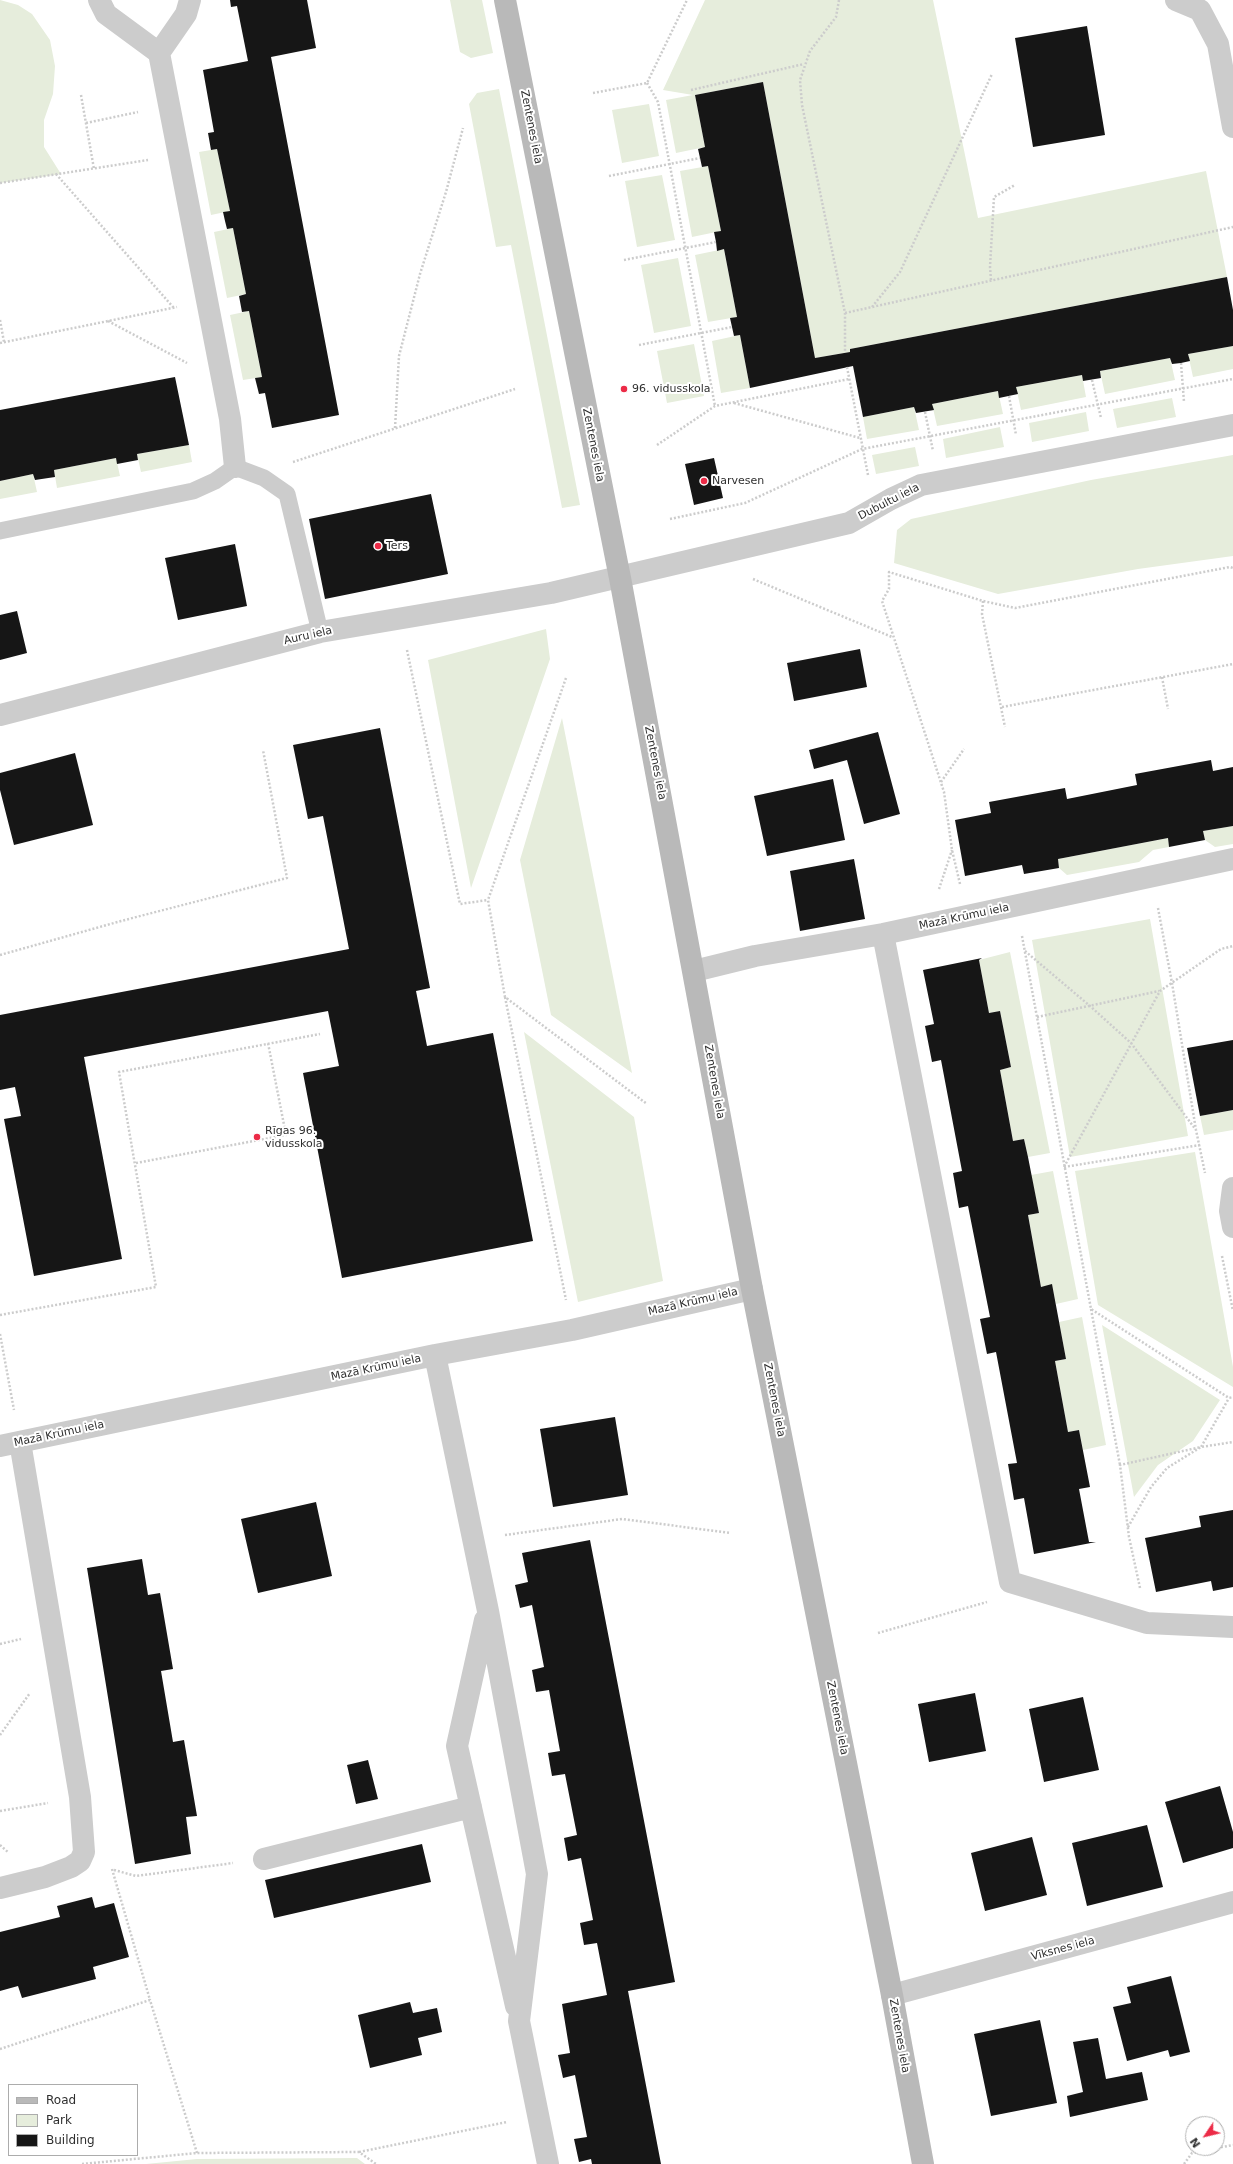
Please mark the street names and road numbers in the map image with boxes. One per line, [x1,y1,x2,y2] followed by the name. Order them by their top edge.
[517,89,545,165] street label: Zentenes iela
[579,407,607,483] street label: Zentenes iela
[856,481,922,523] street label: Dubultu iela
[283,624,333,648] street label: Auru iela
[641,725,669,801] street label: Zentenes iela
[918,901,1010,933] street label: Mazā Krūmu iela
[701,1044,727,1120] street label: Zentenes iela
[647,1285,739,1319] street label: Mazā Krūmu iela
[330,1352,422,1384] street label: Mazā Krūmu iela
[760,1362,788,1438] street label: Zentenes iela
[13,1418,105,1450] street label: Mazā Krūmu iela
[823,1680,851,1756] street label: Zentenes iela
[1030,1934,1096,1964] street label: Vīksnes iela
[886,1998,912,2074] street label: Zentenes iela

